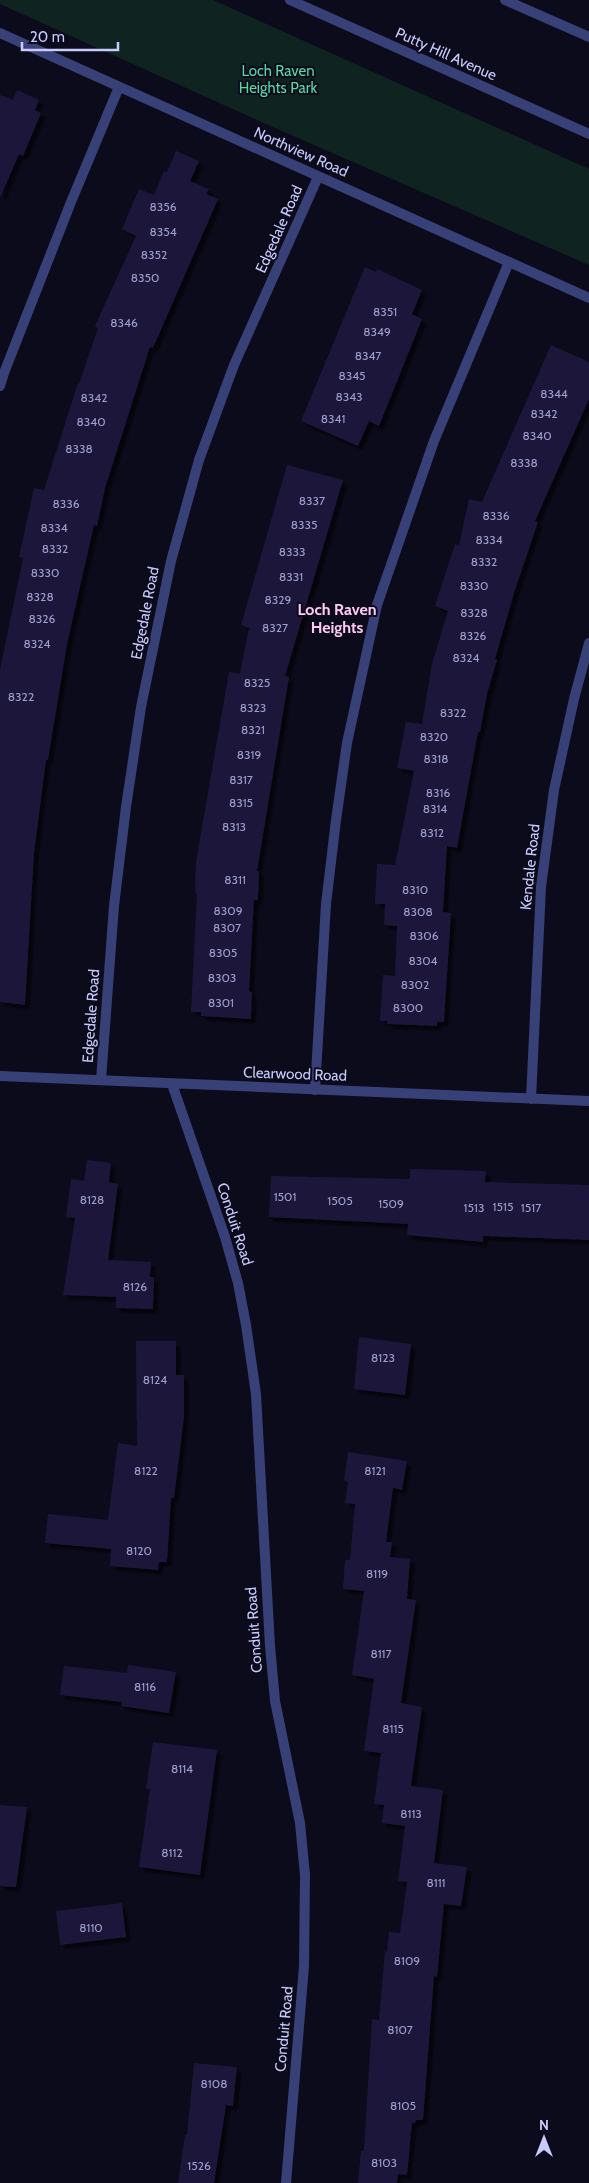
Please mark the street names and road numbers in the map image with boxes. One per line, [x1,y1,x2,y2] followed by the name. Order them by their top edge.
[393,24,500,85] street label: Putty Hill Avenue
[251,123,351,181] street label: Northview Road
[252,182,306,276] street label: Edgedale Road
[127,565,163,661] street label: Edgedale Road
[517,823,543,911] street label: Kendale Road
[79,968,103,1064] street label: Edgedale Road
[243,1063,347,1085] street label: Clearwood Road
[213,1180,257,1268] street label: Conduit Road
[242,1586,266,1674] street label: Conduit Road
[271,1985,297,2073] street label: Conduit Road

